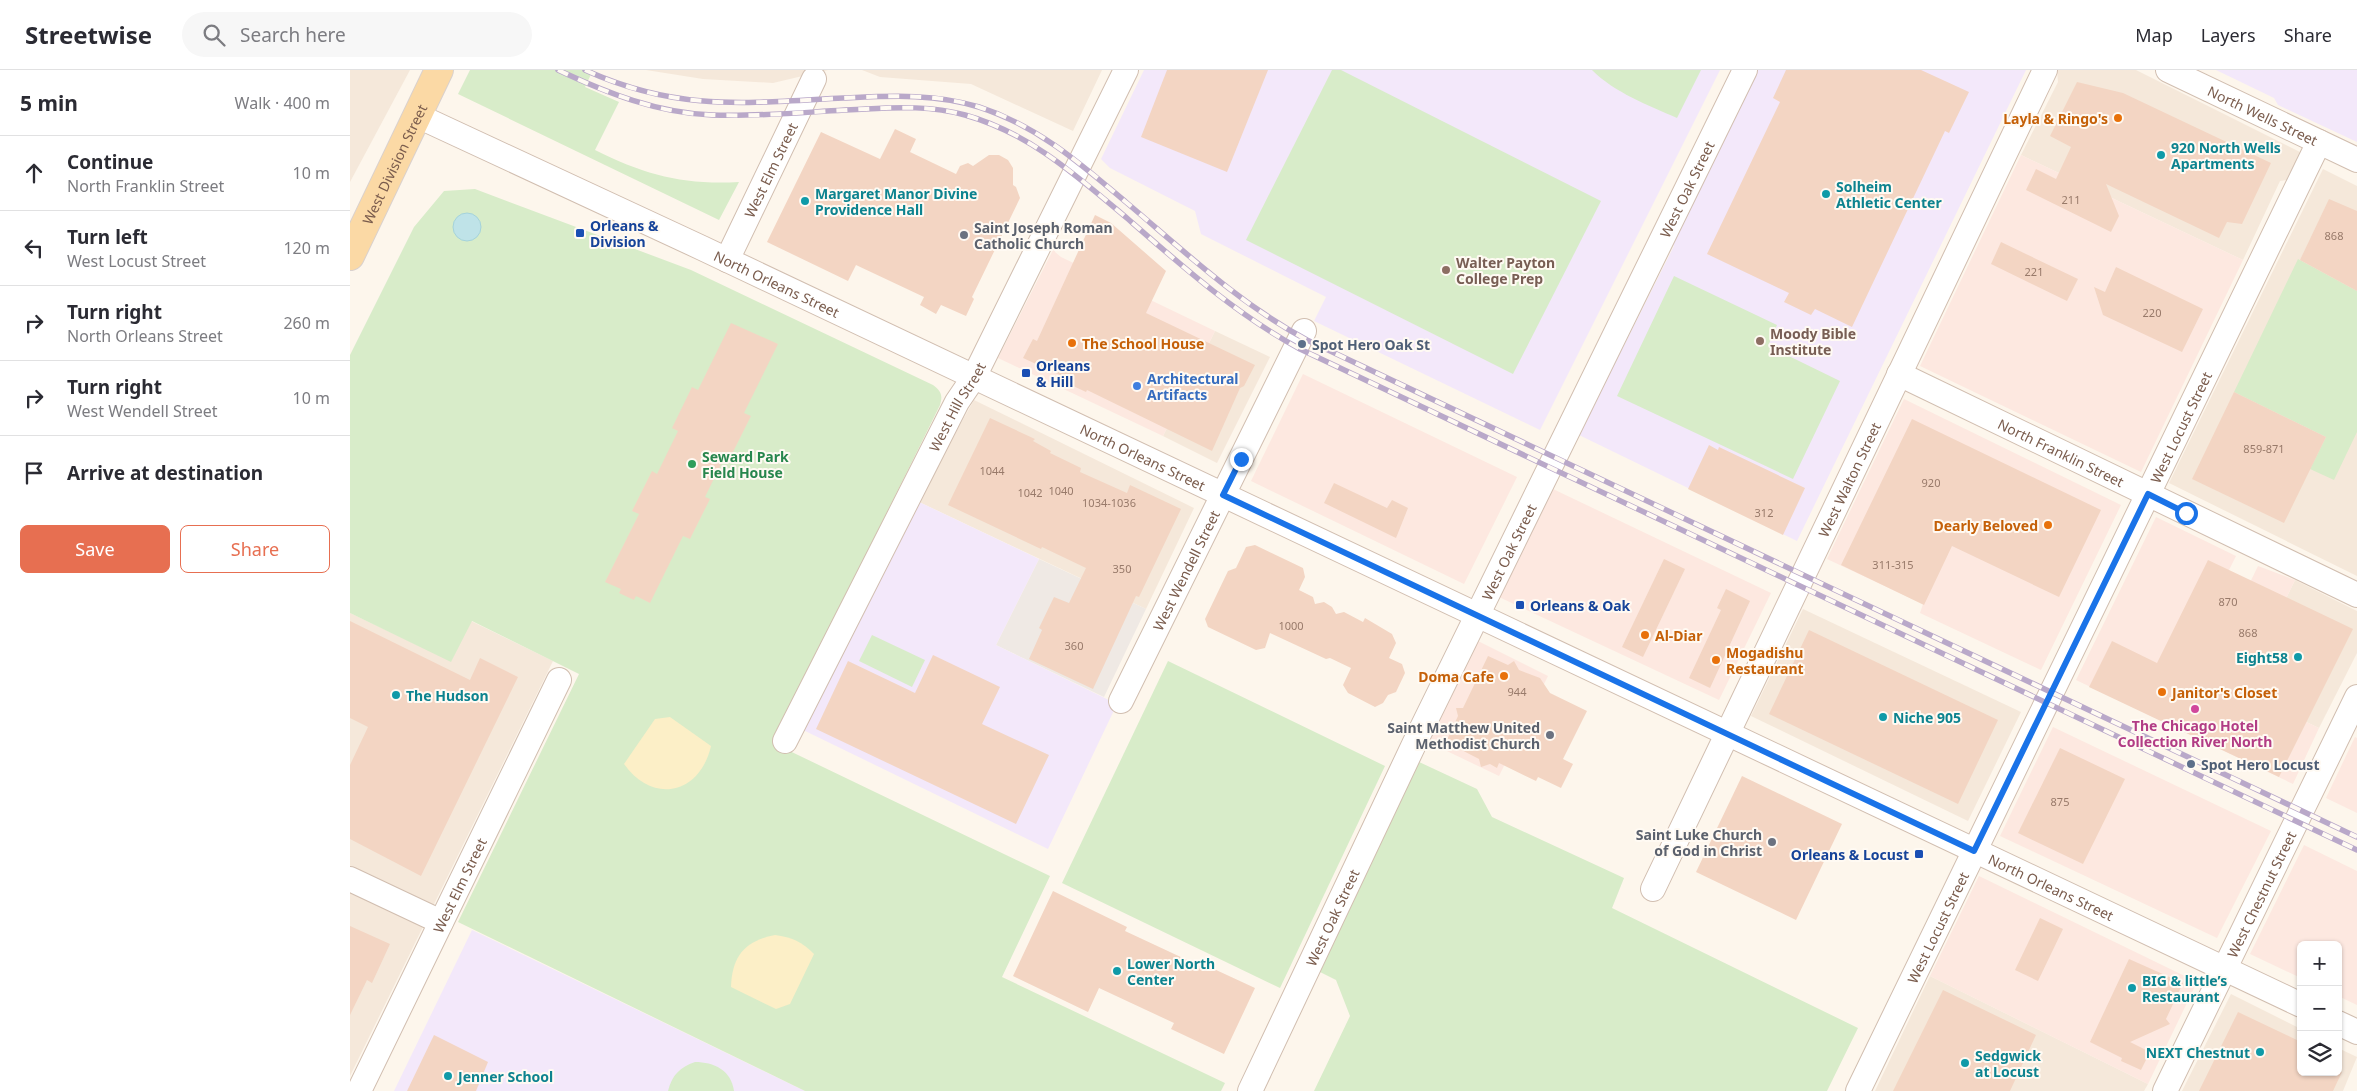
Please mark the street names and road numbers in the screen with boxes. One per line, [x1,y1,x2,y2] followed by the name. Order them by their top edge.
[2205,81,2321,149] street label: North Wells Street
[357,101,431,227] street label: West Division Street
[739,119,801,221] street label: West Elm Street
[1655,138,1718,240] street label: West Oak Street
[711,246,843,321] street label: North Orleans Street
[924,359,989,455] street label: West Hill Street
[2145,368,2216,486] street label: West Locust Street
[1995,414,2127,491] street label: North Franklin Street
[1077,419,1209,495] street label: North Orleans Street
[1813,419,1885,540] street label: West Walton Street
[1477,500,1540,603] street label: West Oak Street
[1148,507,1223,633] street label: West Wendell Street
[2222,828,2300,961] street label: West Chestnut Street
[428,834,490,936] street label: West Elm Street
[1985,849,2117,925] street label: North Orleans Street
[1301,866,1363,969] street label: West Oak Street
[1902,868,1973,986] street label: West Locust Street

